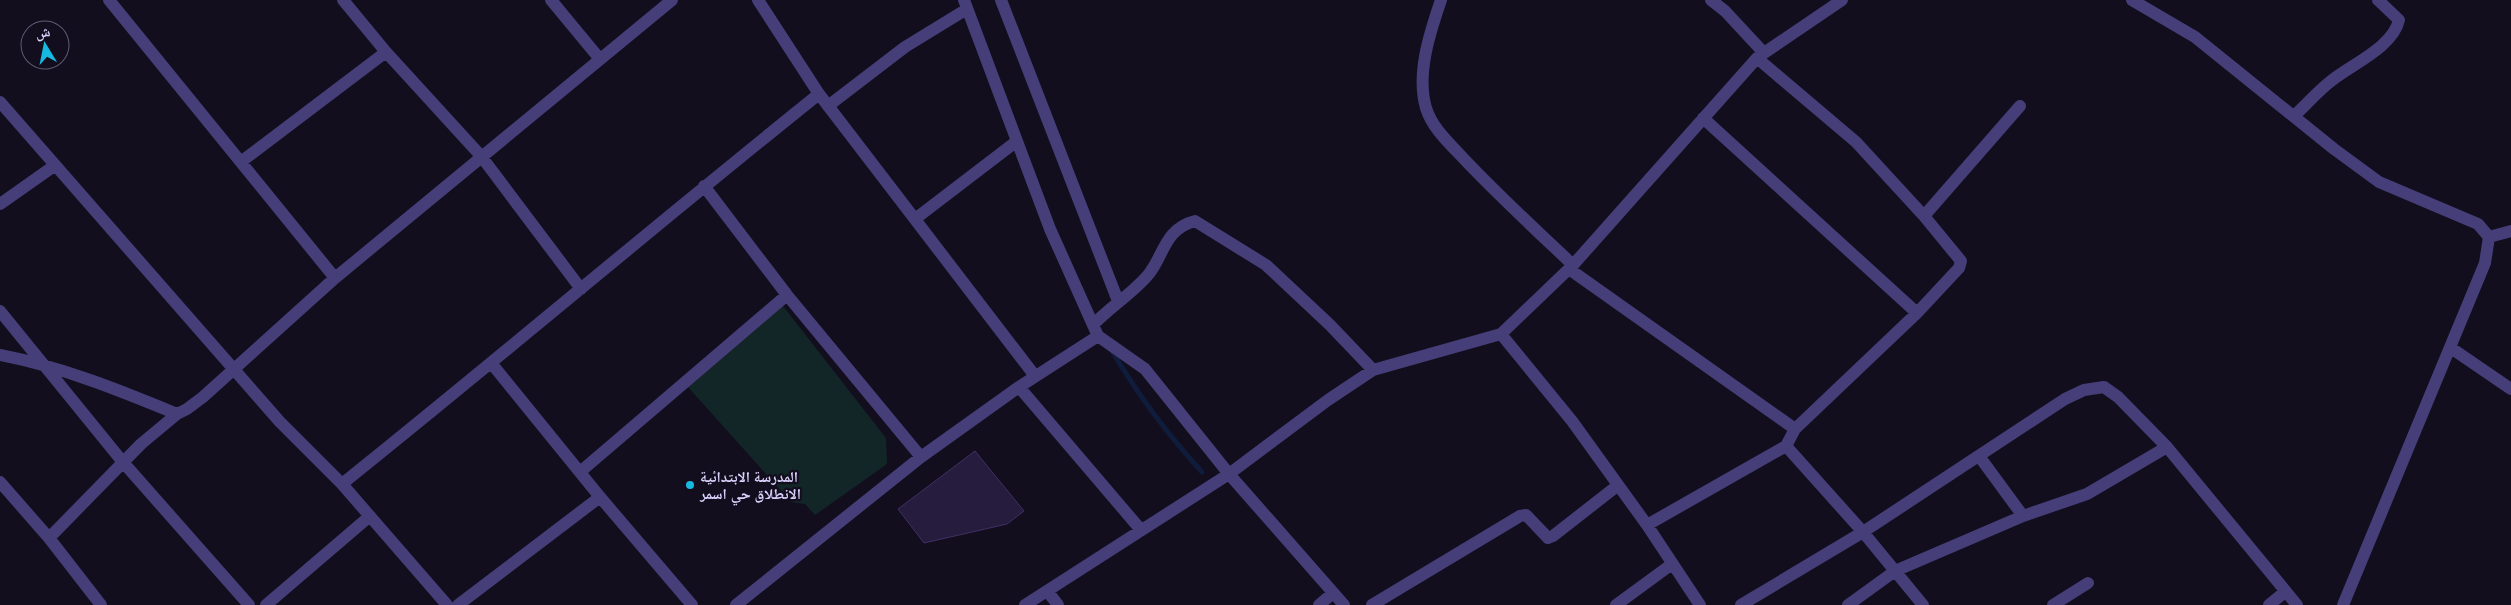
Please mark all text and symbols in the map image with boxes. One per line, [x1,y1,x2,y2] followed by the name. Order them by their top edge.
[20,20,70,70] north arrow
[34,22,52,42] text: ش
[699,467,801,505] place label: المدرسة الابتدائية الانطلاق حي اسمر
[684,479,696,491] marker: المدرسة الابتدائية الانطلاق حي اسمر

